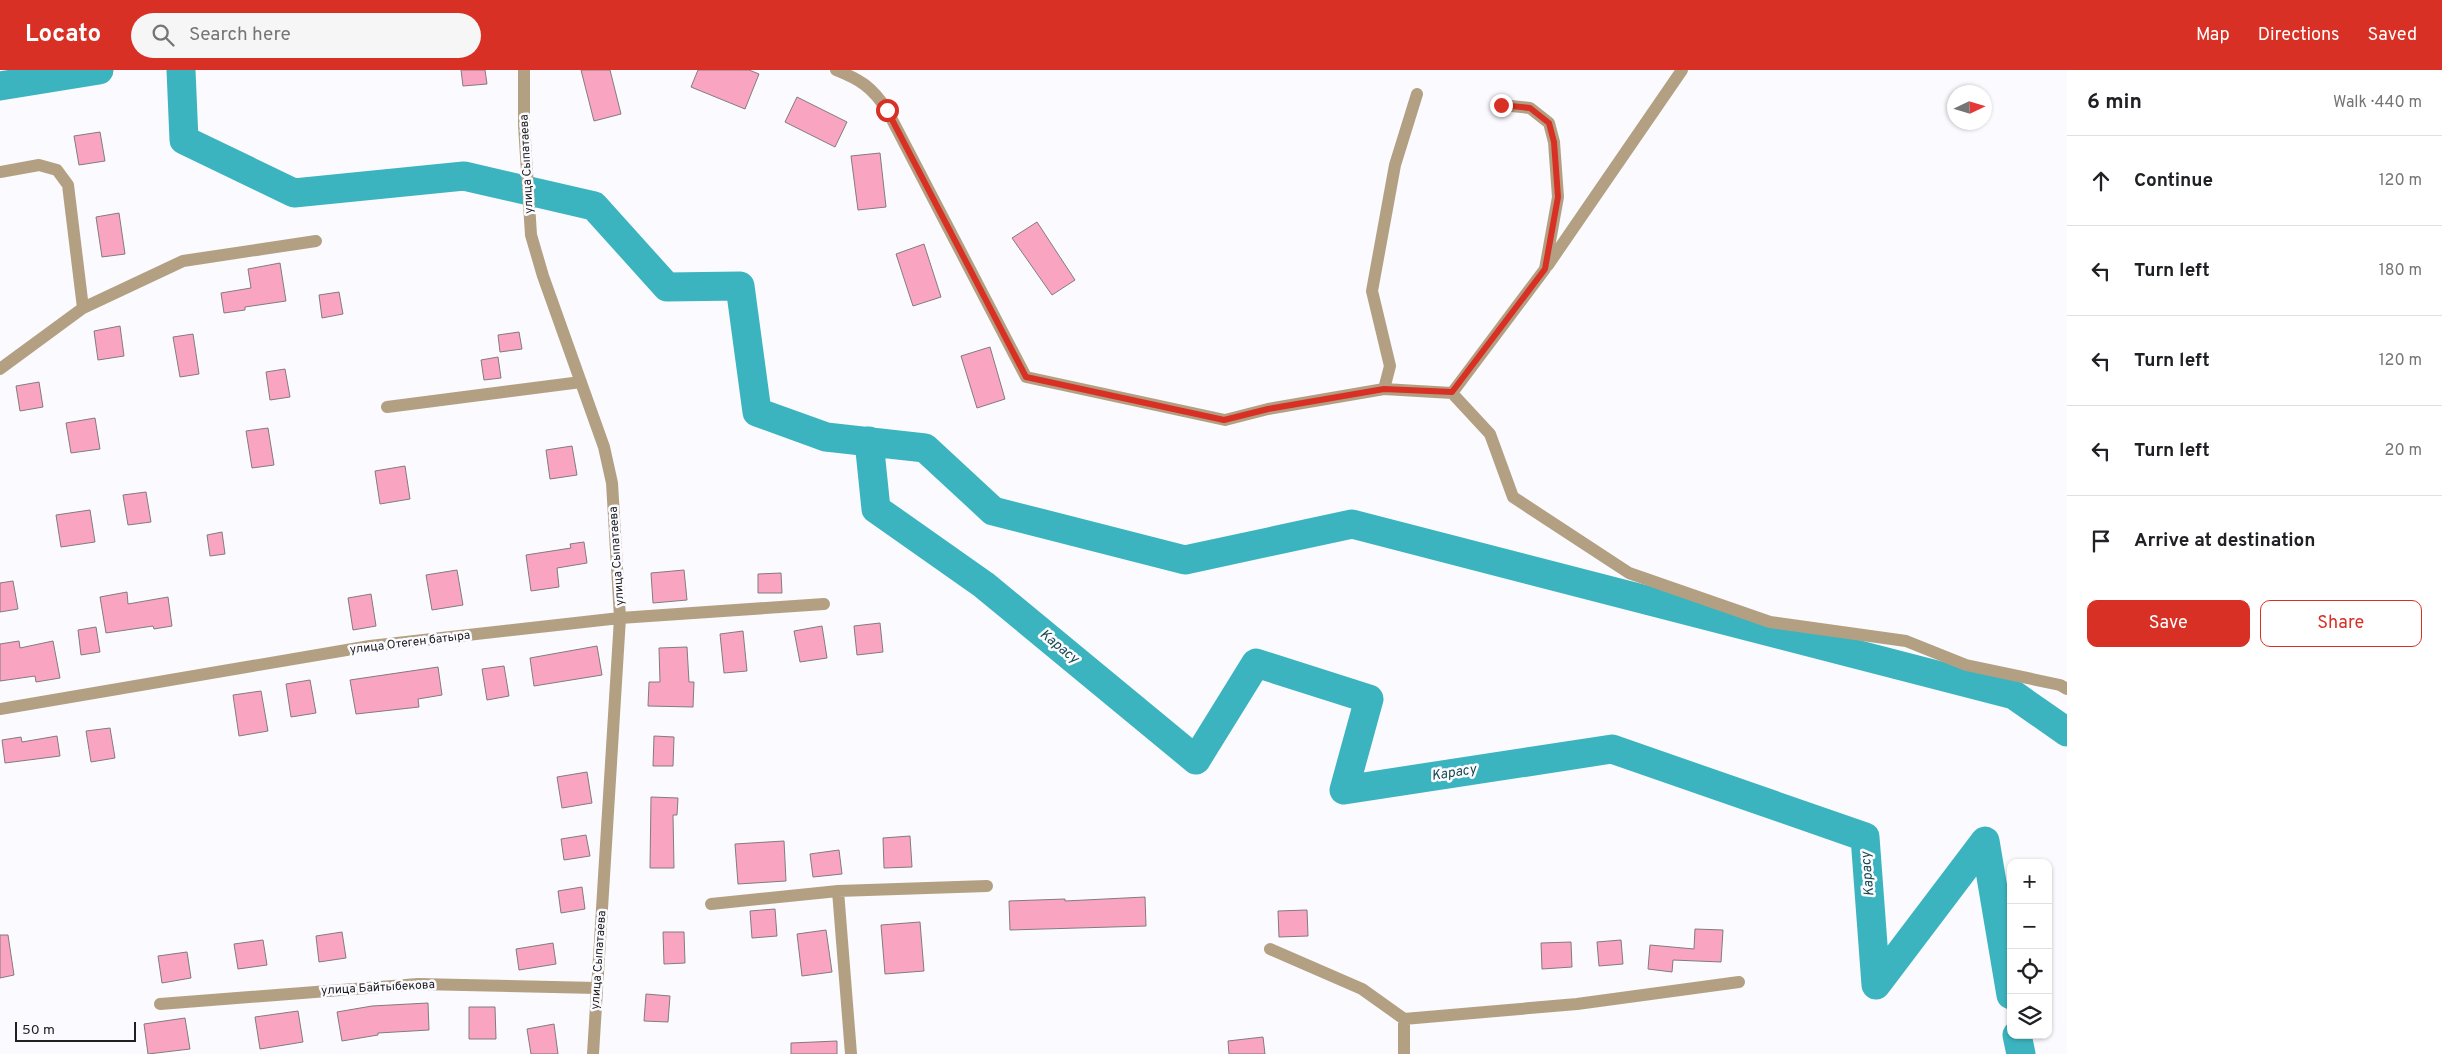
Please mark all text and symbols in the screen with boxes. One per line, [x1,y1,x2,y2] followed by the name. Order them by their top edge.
[131,13,481,58] search box
[25,20,101,50] text: Locato
[149,21,177,49] icon: search
[189,23,291,47] text: Search here
[2196,24,2230,47] text: Map
[2258,24,2340,47] text: Directions
[2368,24,2417,47] text: Saved
[1947,85,1992,130] north arrow
[2087,89,2142,116] text: 6 min
[2333,93,2422,113] text: Walk · 440 m
[1490,94,1513,117] route end
[876,99,899,122] route start
[516,114,538,214] street label: улица Сыпатаева
[2087,167,2115,195] icon: ahead
[2134,169,2213,193] text: Continue
[2379,171,2422,191] text: 120 m
[2087,257,2115,285] icon: left
[2134,259,2210,283] text: Turn left
[2379,261,2422,281] text: 180 m
[2087,347,2115,375] icon: left
[2134,349,2210,373] text: Turn left
[2379,351,2422,371] text: 120 m
[2087,437,2115,465] icon: left
[2134,439,2210,463] text: Turn left
[2385,441,2422,461] text: 20 m
[606,506,628,606] street label: улица Сыпатаева
[2087,527,2115,555] icon: arrive
[2134,529,2315,553] text: Arrive at destination
[2087,600,2250,647] button: Save
[2260,600,2422,647] button: Share
[1036,626,1082,668] water label: Карасу
[349,628,471,658] street label: улица Отеген батыра
[1430,761,1478,785] water label: Карасу
[1858,850,1878,897] water label: Карасу
[2007,859,2052,1039] map controls
[2007,859,2052,904] button: +
[2007,904,2052,949] button: −
[588,910,610,1010] street label: улица Сыпатаева
[2007,949,2052,994] button: locate
[321,977,435,999] street label: улица Байтыбекова
[2007,994,2052,1039] button: layers
[15,1019,136,1042] scale bar
[22,1022,55,1039] text: 50 m

